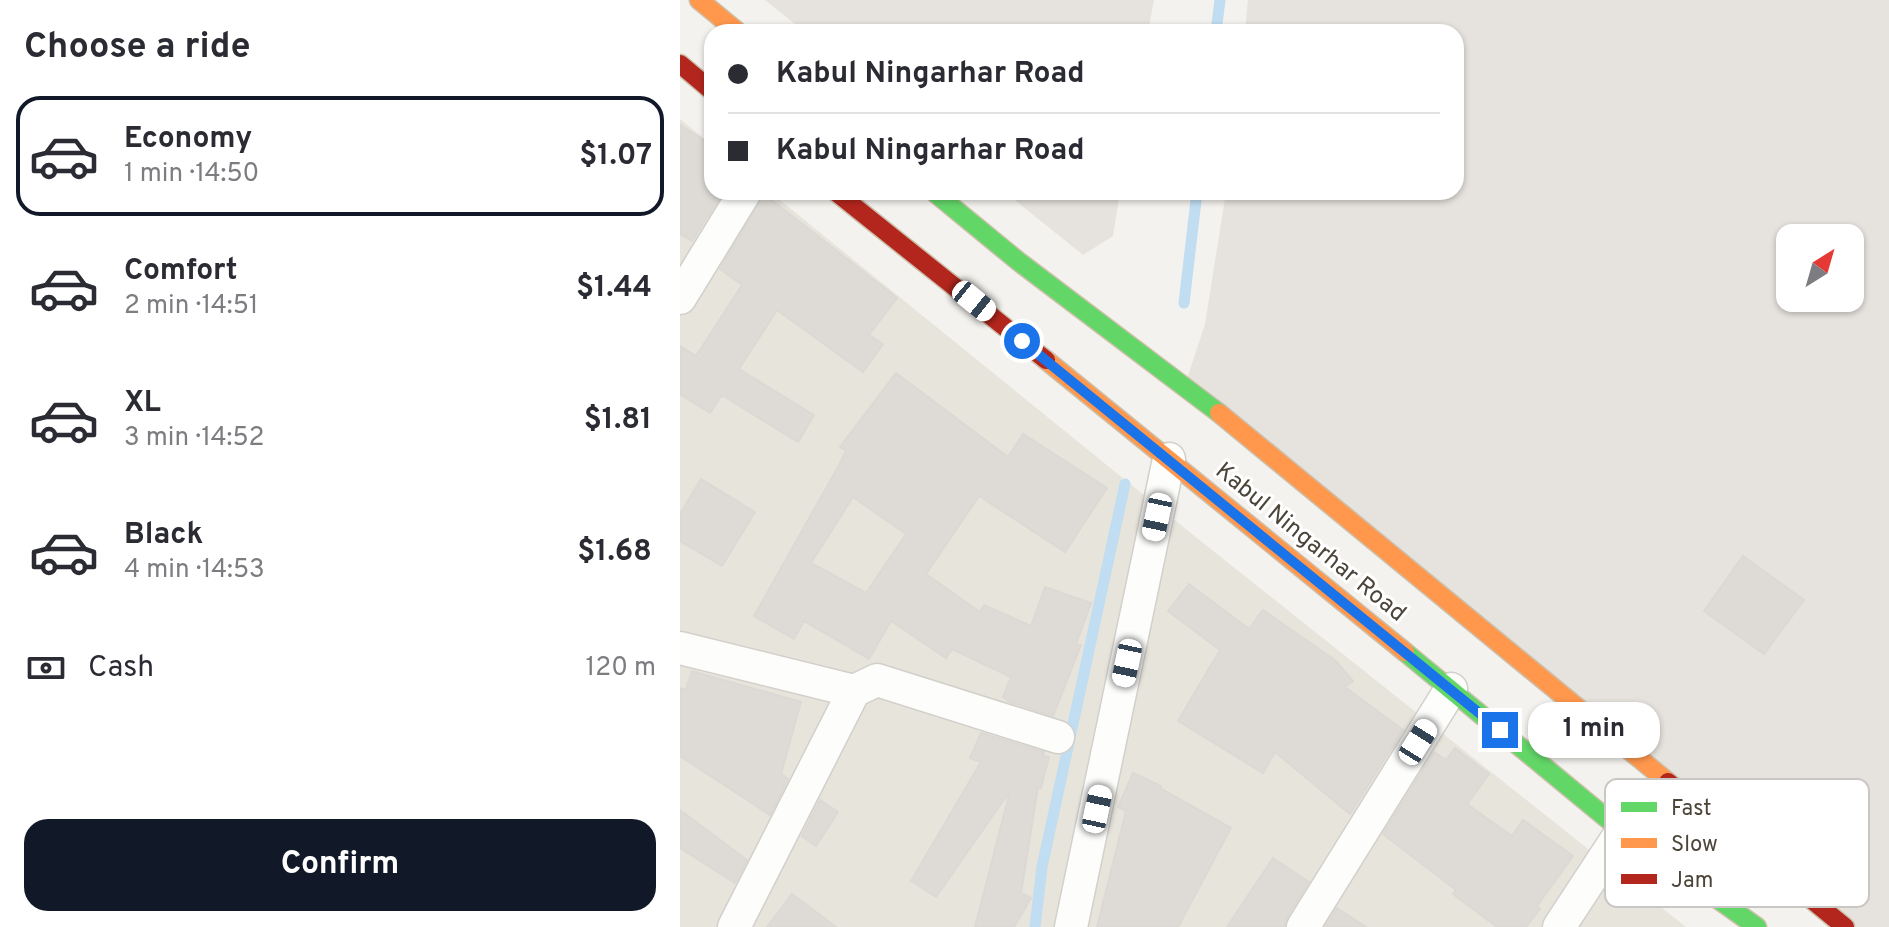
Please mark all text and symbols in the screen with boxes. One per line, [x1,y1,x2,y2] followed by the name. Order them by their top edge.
[24,25,250,71] text: Choose a ride
[776,56,1085,93] text: Kabul Ningarhar Road
[28,120,100,192] icon: car
[124,121,252,158] text: Economy
[776,133,1085,170] text: Kabul Ningarhar Road
[579,138,652,175] text: $1.07
[124,158,259,191] text: 1 min · 14:50
[1776,224,1864,312] north arrow
[1776,224,1864,312] map controls
[28,252,100,324] icon: car
[124,253,237,290] text: Comfort
[576,270,652,307] text: $1.44
[948,277,1000,325] car
[124,290,259,323] text: 2 min · 14:51
[1004,323,1040,359] route start
[28,384,100,456] icon: car
[124,385,161,422] text: XL
[584,402,652,439] text: $1.81
[124,422,264,455] text: 3 min · 14:52
[1208,457,1412,629] street label: Kabul Ningarhar Road
[1140,491,1174,543] car
[28,516,100,588] icon: car
[124,517,203,554] text: Black
[577,534,652,571] text: $1.68
[124,554,265,587] text: 4 min · 14:53
[1110,637,1144,689] car
[24,646,68,690] icon: cash
[88,650,154,687] text: Cash
[586,652,656,685] text: 120 m
[1528,702,1660,758] callout: 1 min
[1482,712,1518,748] route end
[1563,713,1625,746] text: 1 min
[1395,715,1441,769] car
[1605,779,1869,907] legend
[1080,783,1114,835] car
[1671,796,1712,823] text: Fast
[24,819,656,911] button: Confirm
[1671,832,1718,859] text: Slow
[1671,868,1714,895] text: Jam

